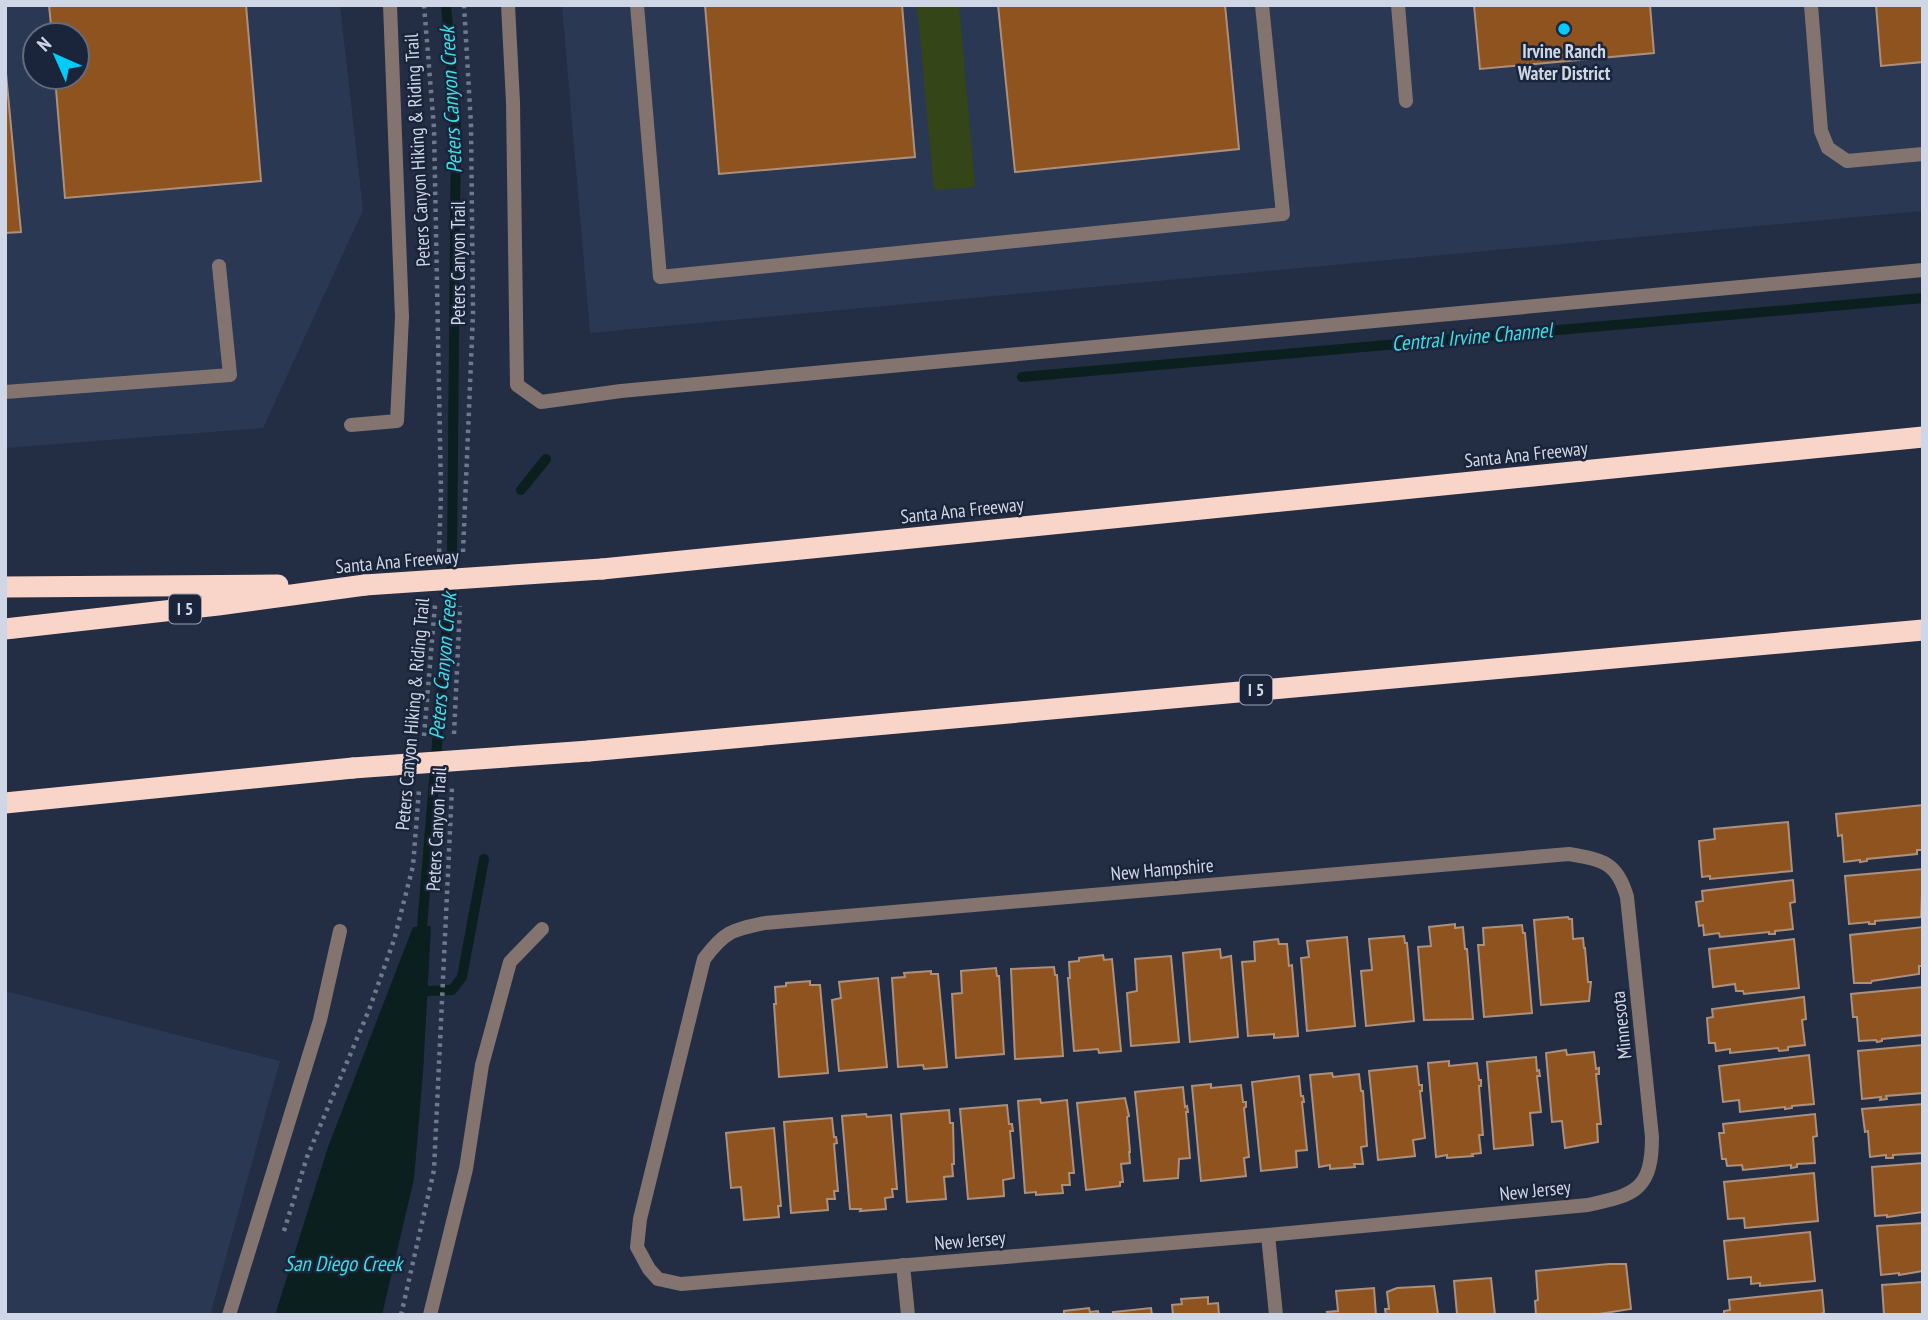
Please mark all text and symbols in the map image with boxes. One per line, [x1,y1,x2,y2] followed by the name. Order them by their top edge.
[21,21,91,91] north arrow
[1556,21,1572,37] marker: Irvine Ranch Water District
[433,23,468,174] water label: Peters Canyon Creek
[32,32,56,56] text: N
[399,32,435,267] street label: Peters Canyon Hiking & Riding Trail
[1517,39,1611,85] place label: Irvine Ranch Water District
[446,200,470,325] street label: Peters Canyon Trail
[1391,316,1556,357] water label: Central Irvine Channel
[1463,436,1590,472] street label: Santa Ana Freeway
[899,492,1026,528] street label: Santa Ana Freeway
[334,544,461,578] street label: Santa Ana Freeway
[423,589,463,740] water label: Peters Canyon Creek
[169,594,201,624] road number: I 5
[390,596,434,831] street label: Peters Canyon Hiking & Riding Trail
[1240,676,1272,704] road number: I 5
[421,766,451,892] street label: Peters Canyon Trail
[1110,853,1215,885] street label: New Hampshire
[1606,990,1636,1060] street label: Minnesota
[1498,1174,1573,1206] street label: New Jersey
[933,1225,1008,1255] street label: New Jersey
[284,1250,405,1277] water label: San Diego Creek

